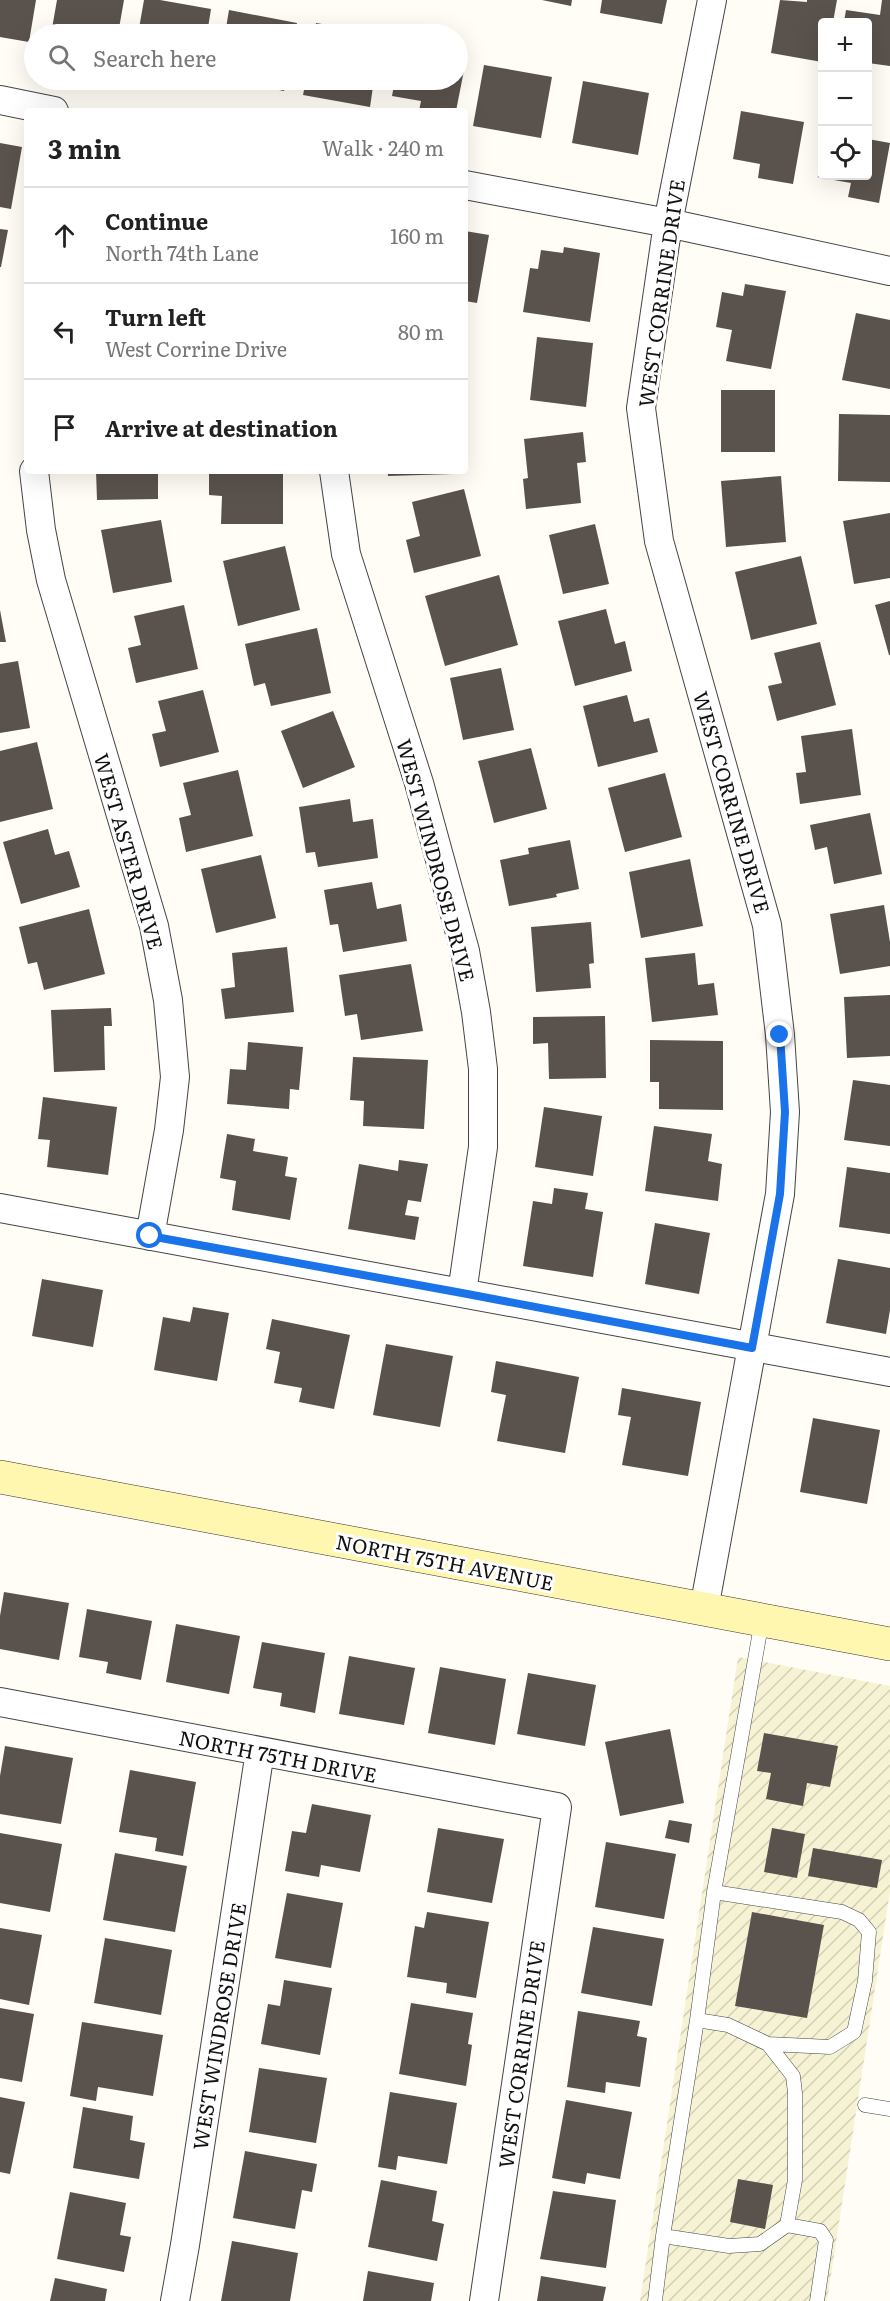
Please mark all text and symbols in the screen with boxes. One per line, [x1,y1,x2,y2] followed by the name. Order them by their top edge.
[818,18,872,180] map controls
[818,18,872,72] button: +
[24,24,468,90] search box
[45,41,78,74] icon: search
[93,41,216,74] text: Search here
[818,72,872,126] button: −
[818,126,872,180] button: locate
[48,128,121,167] text: 3 min
[322,132,444,162] text: Walk · 240 m
[629,177,691,409] street label: WEST CORRINE DRIVE
[105,204,208,237] text: Continue
[48,219,81,252] icon: ahead
[390,220,444,250] text: 160 m
[105,237,259,267] text: North 74th Lane
[105,300,206,333] text: Turn left
[48,315,81,348] icon: left
[398,316,444,346] text: 80 m
[105,333,287,363] text: West Corrine Drive
[48,411,81,444] icon: arrive
[105,411,338,444] text: Arrive at destination
[687,687,779,917] street label: WEST CORRINE DRIVE
[390,735,484,985] street label: WEST WINDROSE DRIVE
[88,749,172,953] street label: WEST ASTER DRIVE
[766,1021,792,1047] route end
[136,1222,162,1248] route start
[334,1525,556,1597] street label: NORTH 75TH AVENUE
[176,1721,380,1789] street label: NORTH 75TH DRIVE
[184,1900,252,2152] street label: WEST WINDROSE DRIVE
[489,1938,551,2170] street label: WEST CORRINE DRIVE

